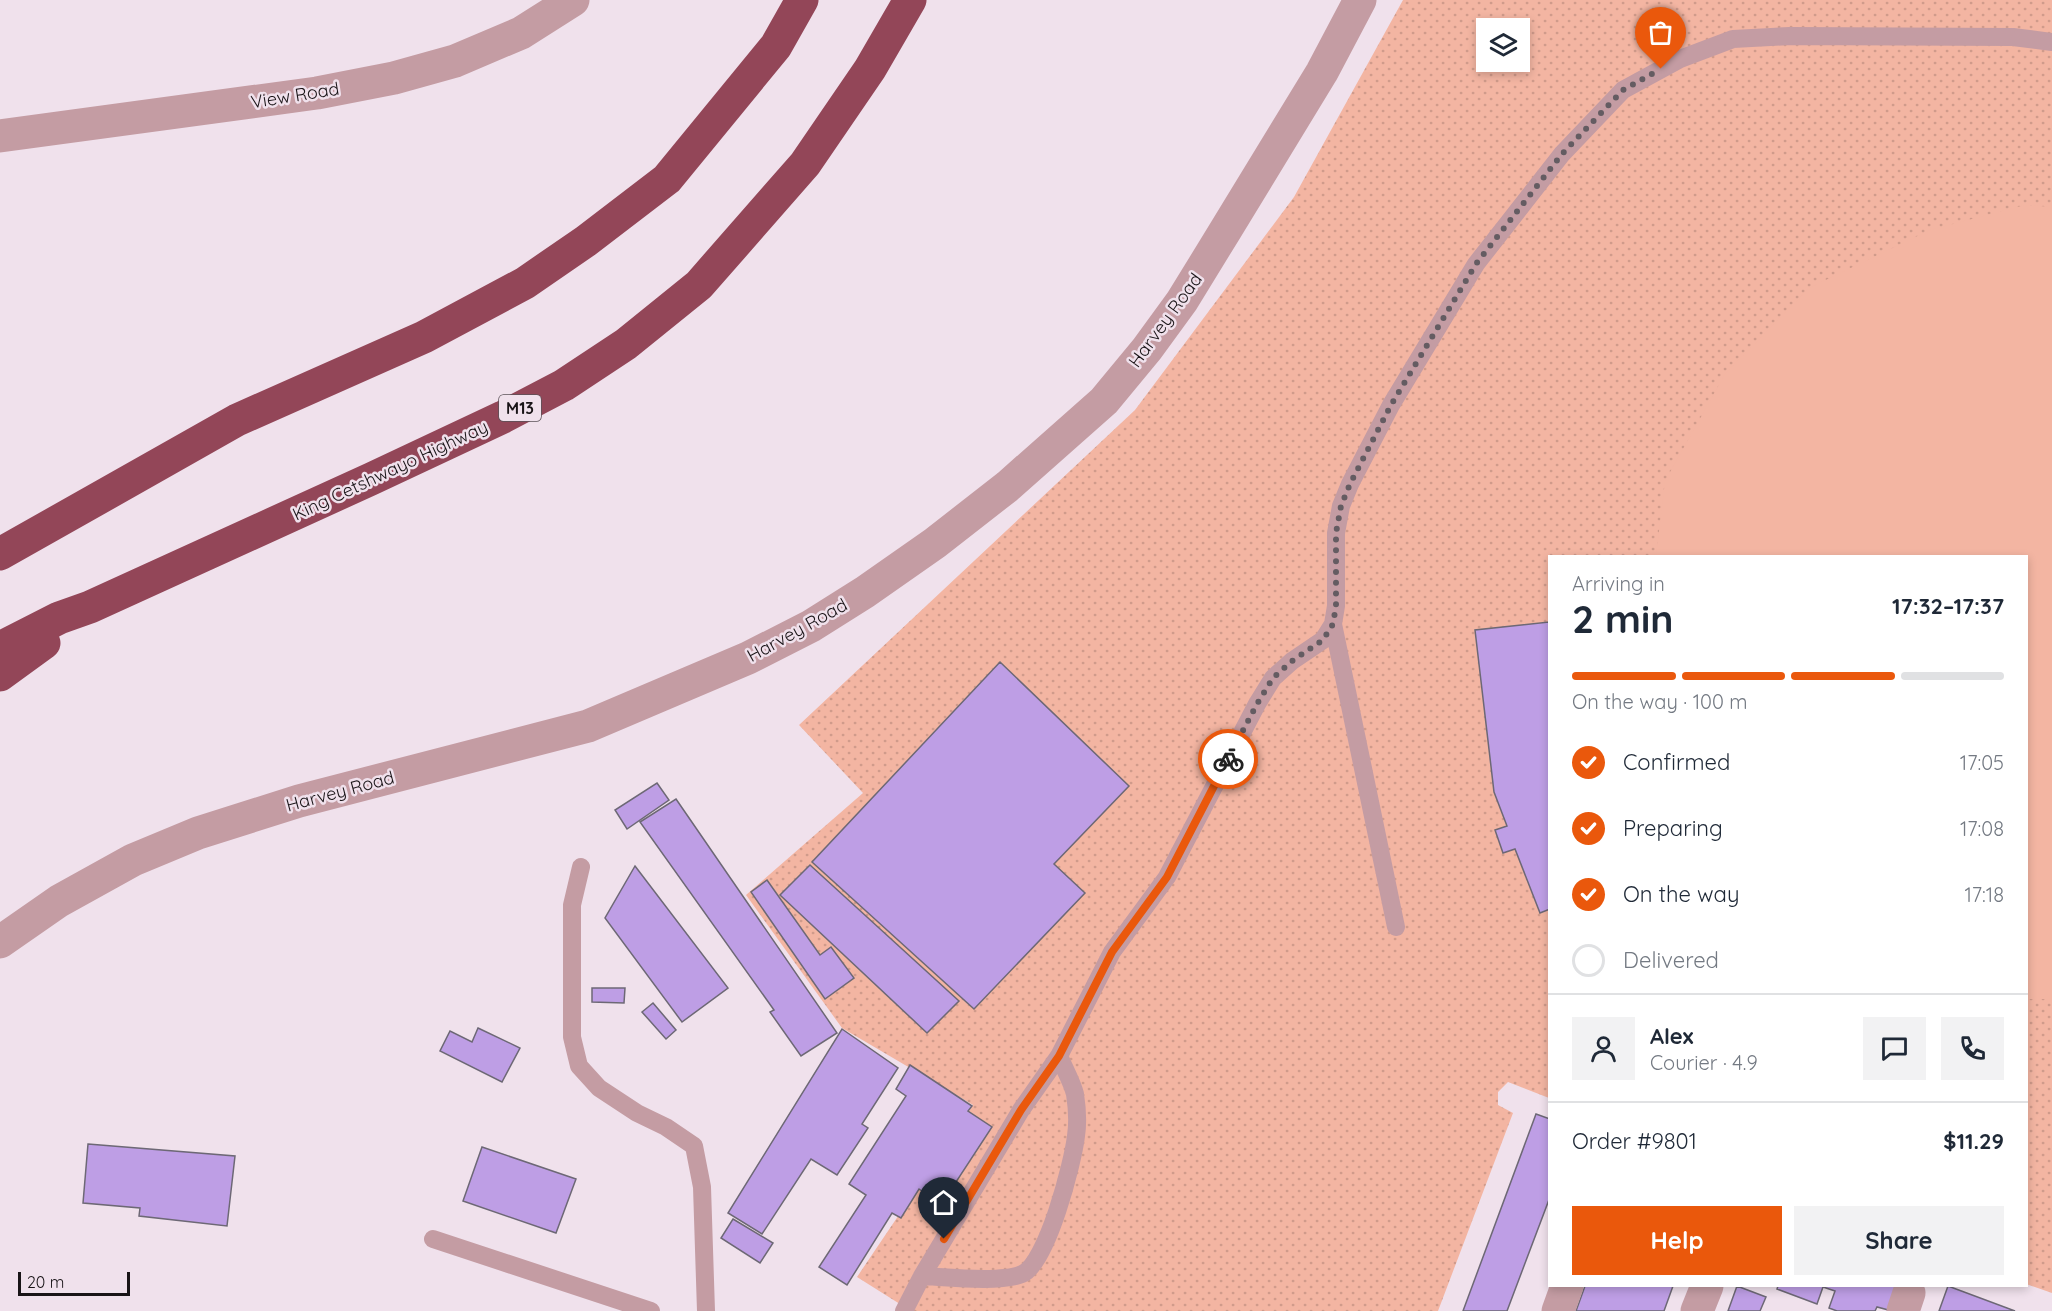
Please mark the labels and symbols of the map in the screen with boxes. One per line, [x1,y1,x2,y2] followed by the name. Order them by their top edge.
[1635,7,1686,69] pin
[249,77,341,113] street label: View Road
[1123,268,1207,372] street label: Harvey Road
[499,395,541,421] road number: M13
[289,415,491,525] street label: King Cetshwayo Highway
[743,593,851,667] street label: Harvey Road
[1198,729,1258,789] courier
[283,766,397,816] street label: Harvey Road
[918,1177,969,1239] pin
[18,1269,130,1296] scale bar

